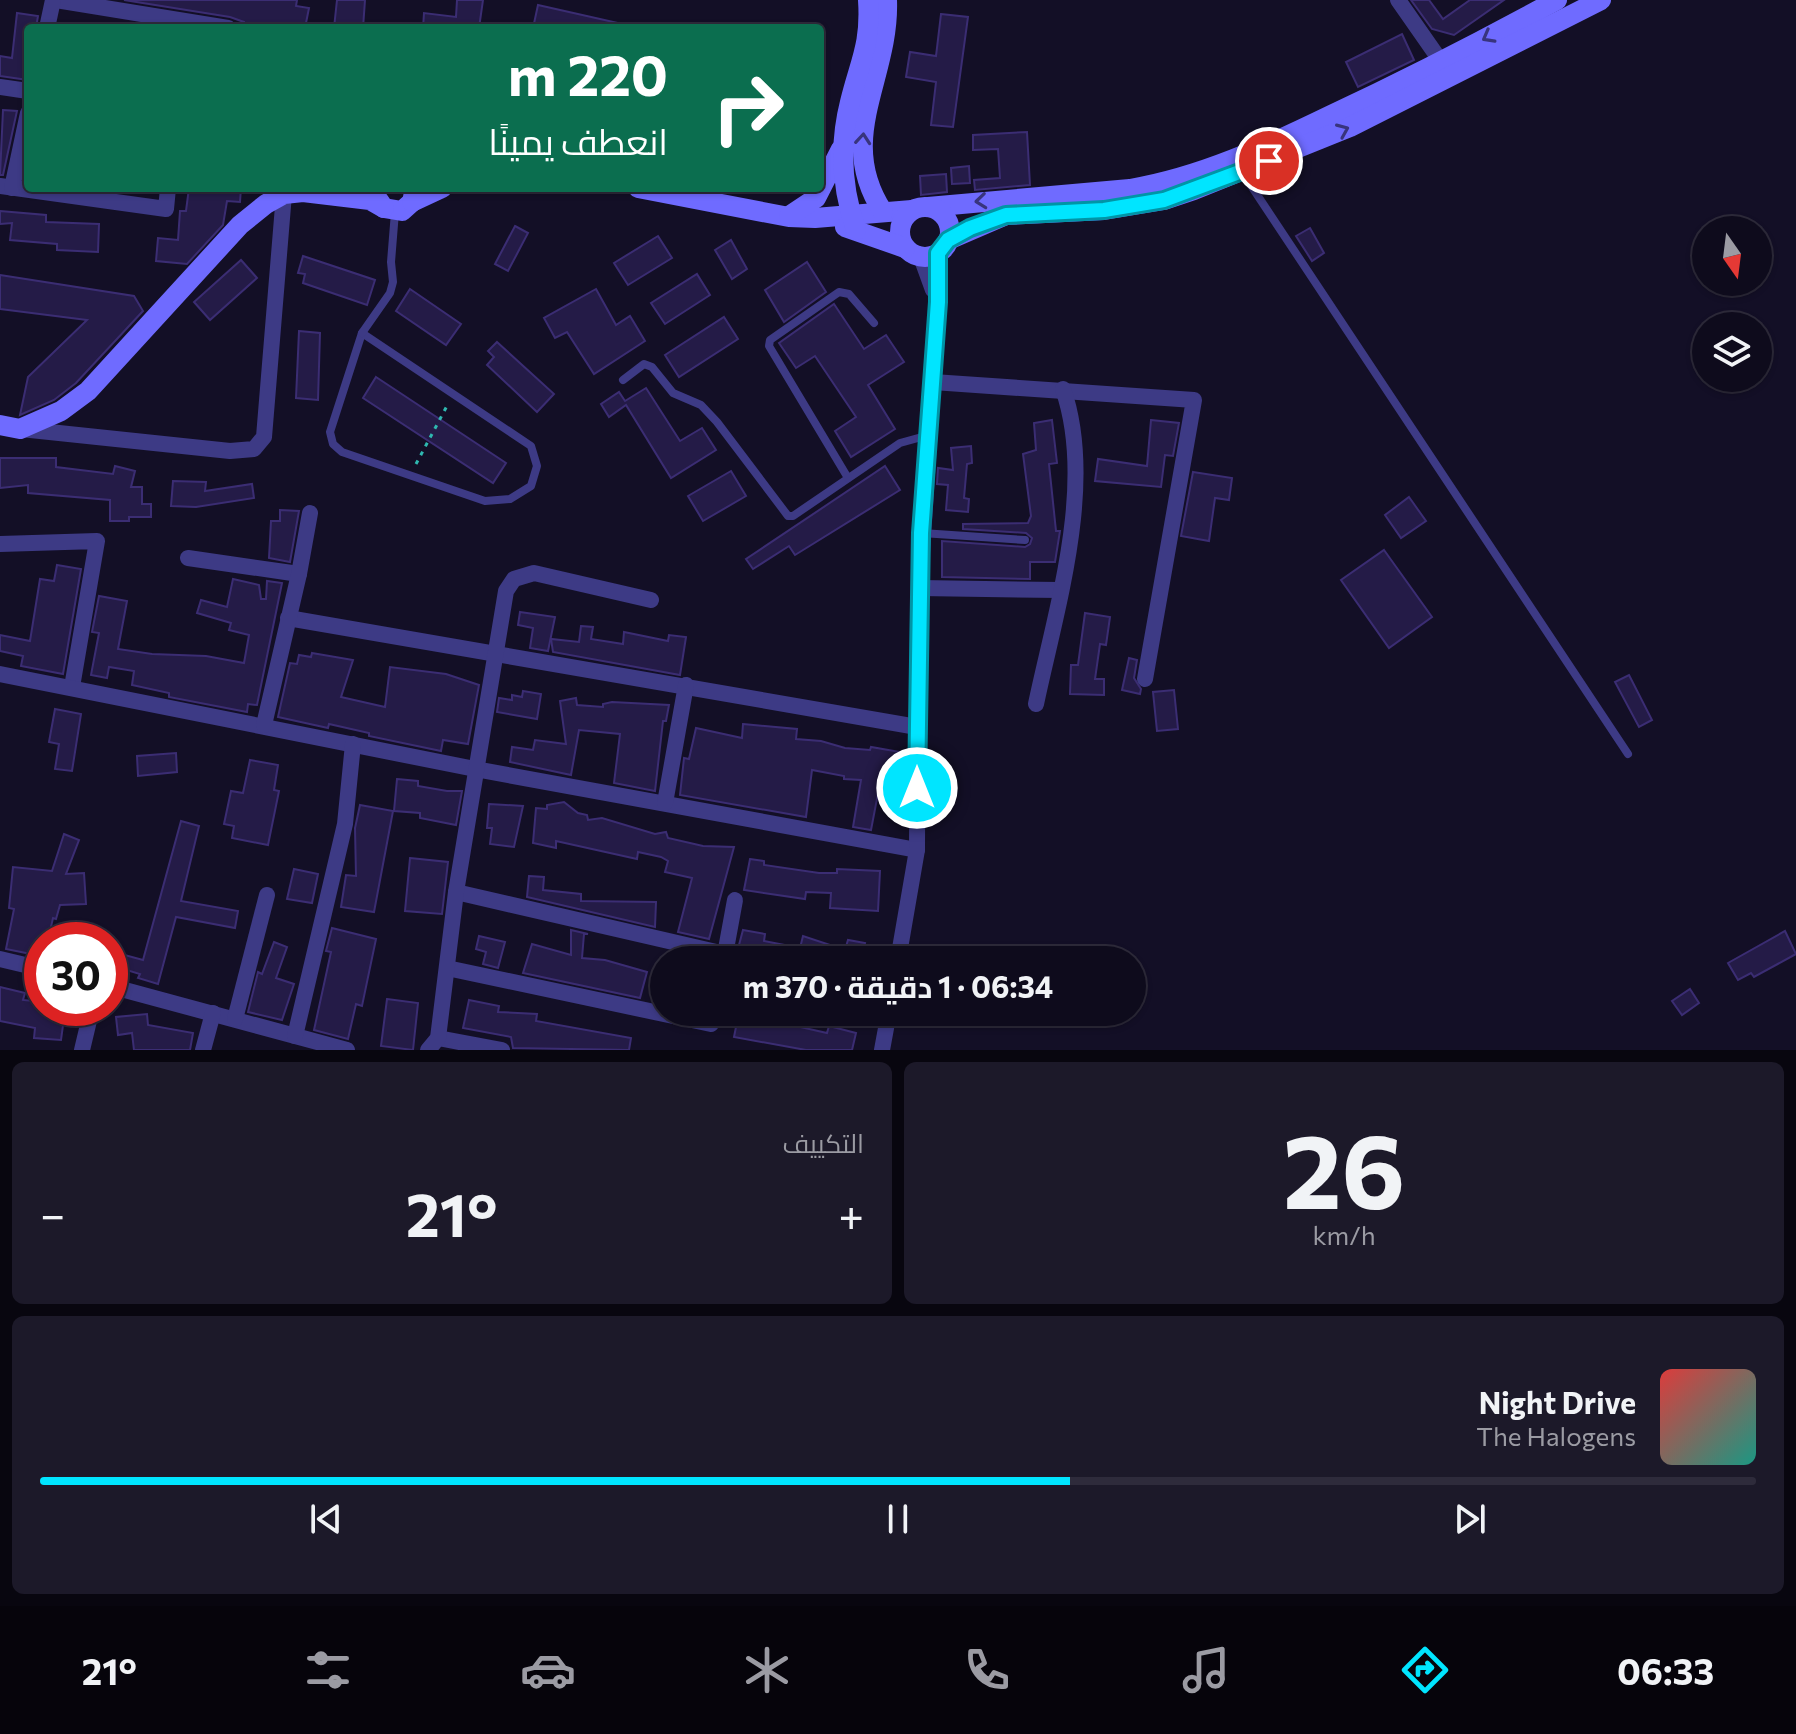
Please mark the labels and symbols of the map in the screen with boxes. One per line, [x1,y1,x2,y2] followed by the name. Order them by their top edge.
[1482,28,1496,43] one-way arrow
[1335,124,1349,140] one-way arrow
[1235,127,1303,195] pin
[854,132,871,145] one-way arrow
[974,192,987,209] one-way arrow
[1692,216,1772,296] north arrow
[875,746,959,830] position arrow
[24,922,128,1026] speed limit sign: 30

